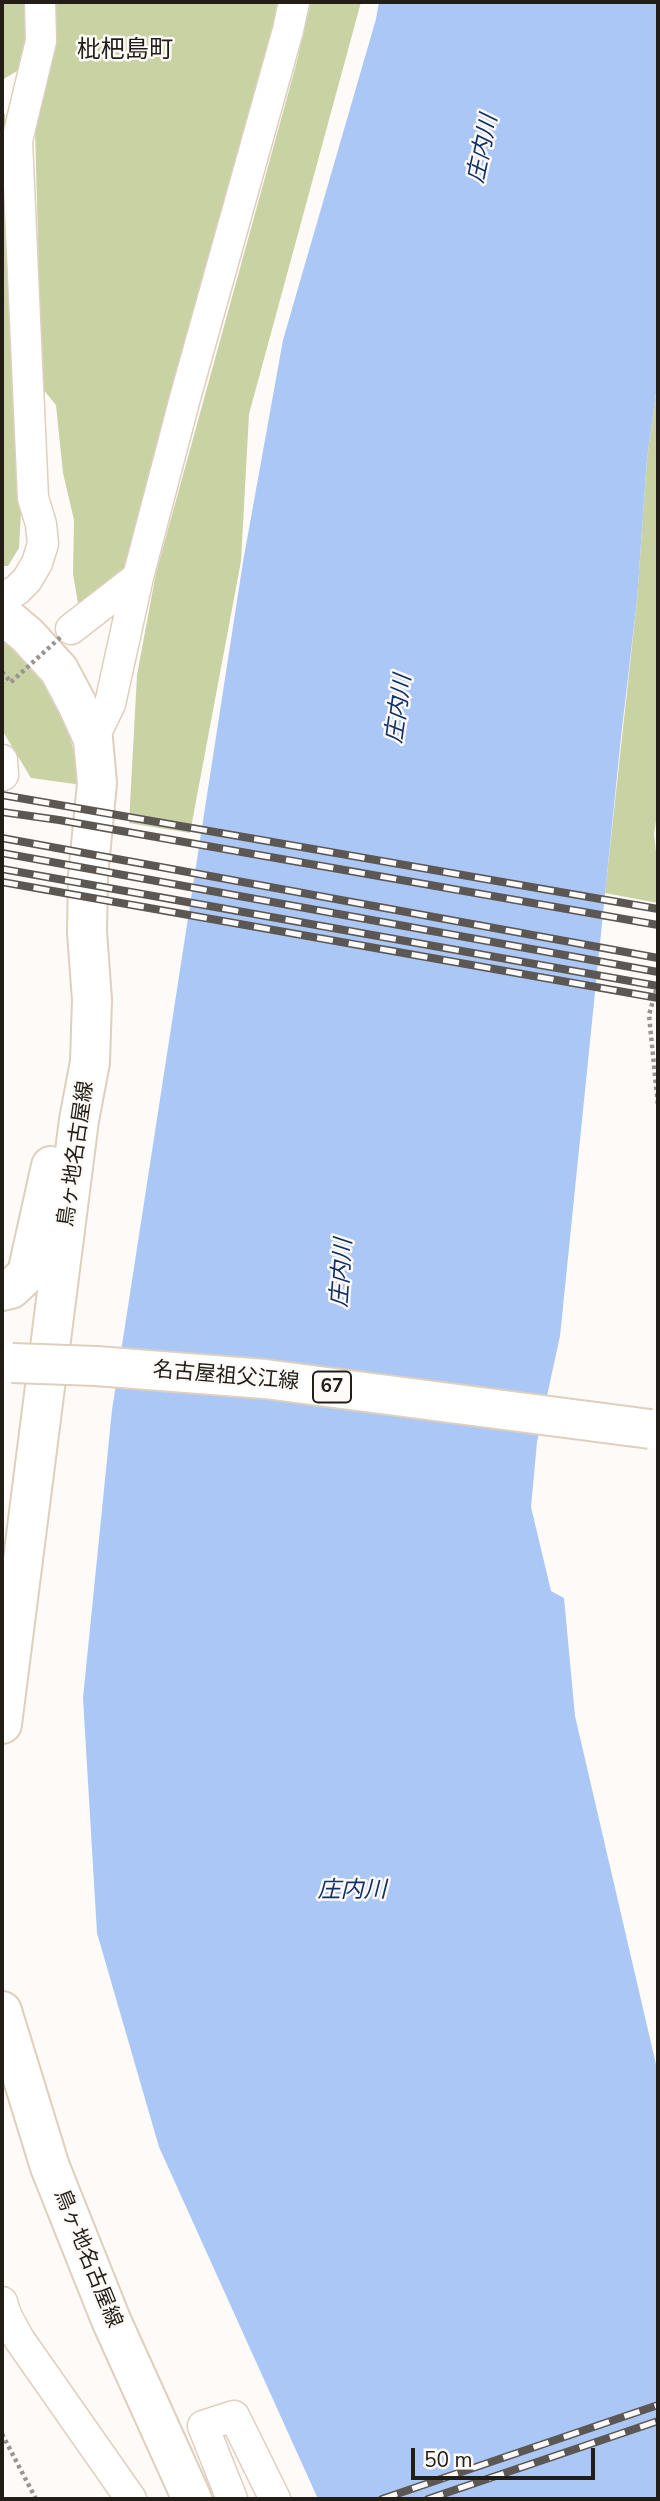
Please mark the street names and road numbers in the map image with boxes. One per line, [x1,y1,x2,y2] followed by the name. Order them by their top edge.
[54,1079,100,1229] street label: 鳥ヶ地名古屋線
[152,1358,300,1396] street label: 名古屋祖父江線
[313,1372,351,1402] road number: 67
[48,2186,126,2332] street label: 鳥ヶ地名古屋線

